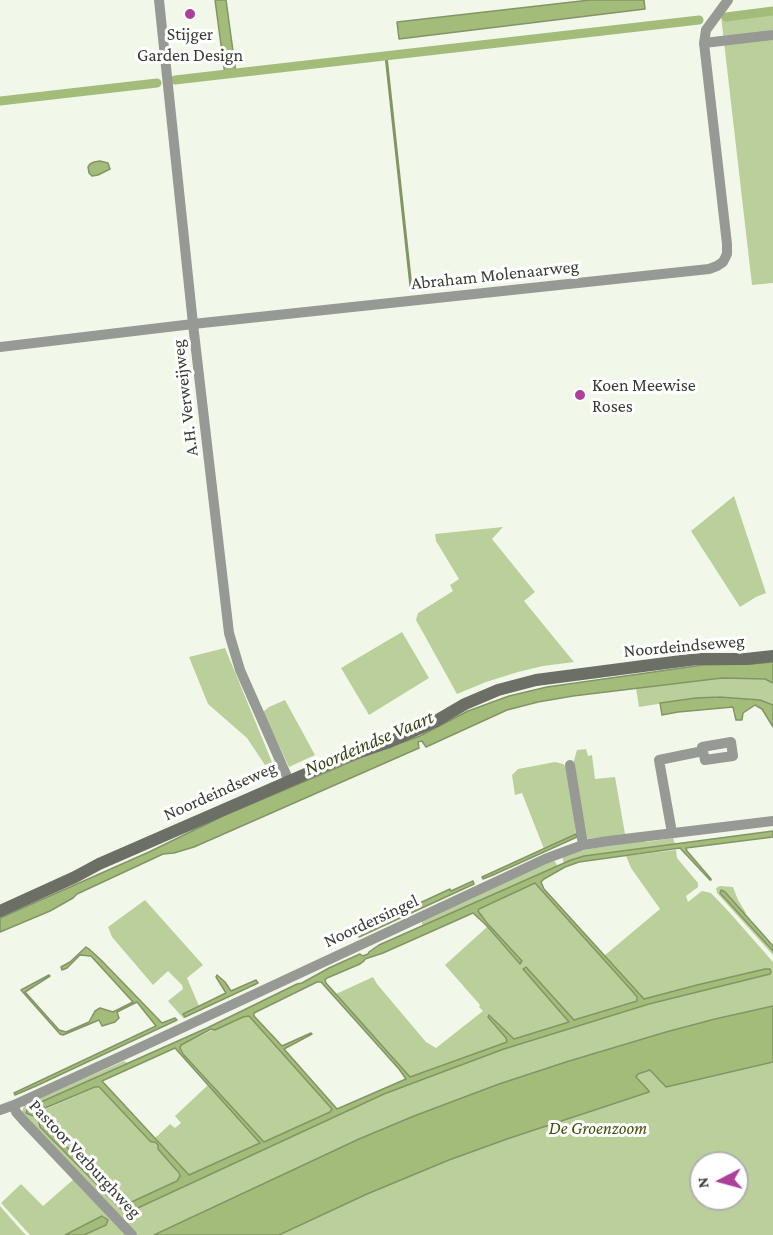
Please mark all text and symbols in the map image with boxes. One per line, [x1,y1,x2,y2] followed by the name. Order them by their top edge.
[183,7,197,21] marker: Stijger Garden Design
[137,23,243,66] place label: Stijger Garden Design
[410,255,580,295] street label: Abraham Molenaarweg
[167,338,203,458] street label: A.H. Verweijweg
[592,374,696,416] place label: Koen Meewise Roses
[573,388,587,402] marker: Koen Meewise Roses
[623,630,745,662] street label: Noordeindseweg
[301,705,437,781] water label: Noordeindse Vaart
[160,756,280,826] street label: Noordeindseweg
[320,890,422,952] street label: Noordersingel
[24,1095,146,1223] street label: Pastoor Verburghweg
[549,1117,647,1139] park label: De Groenzoom
[689,1151,749,1211] north arrow
[694,1176,712,1189] text: N

